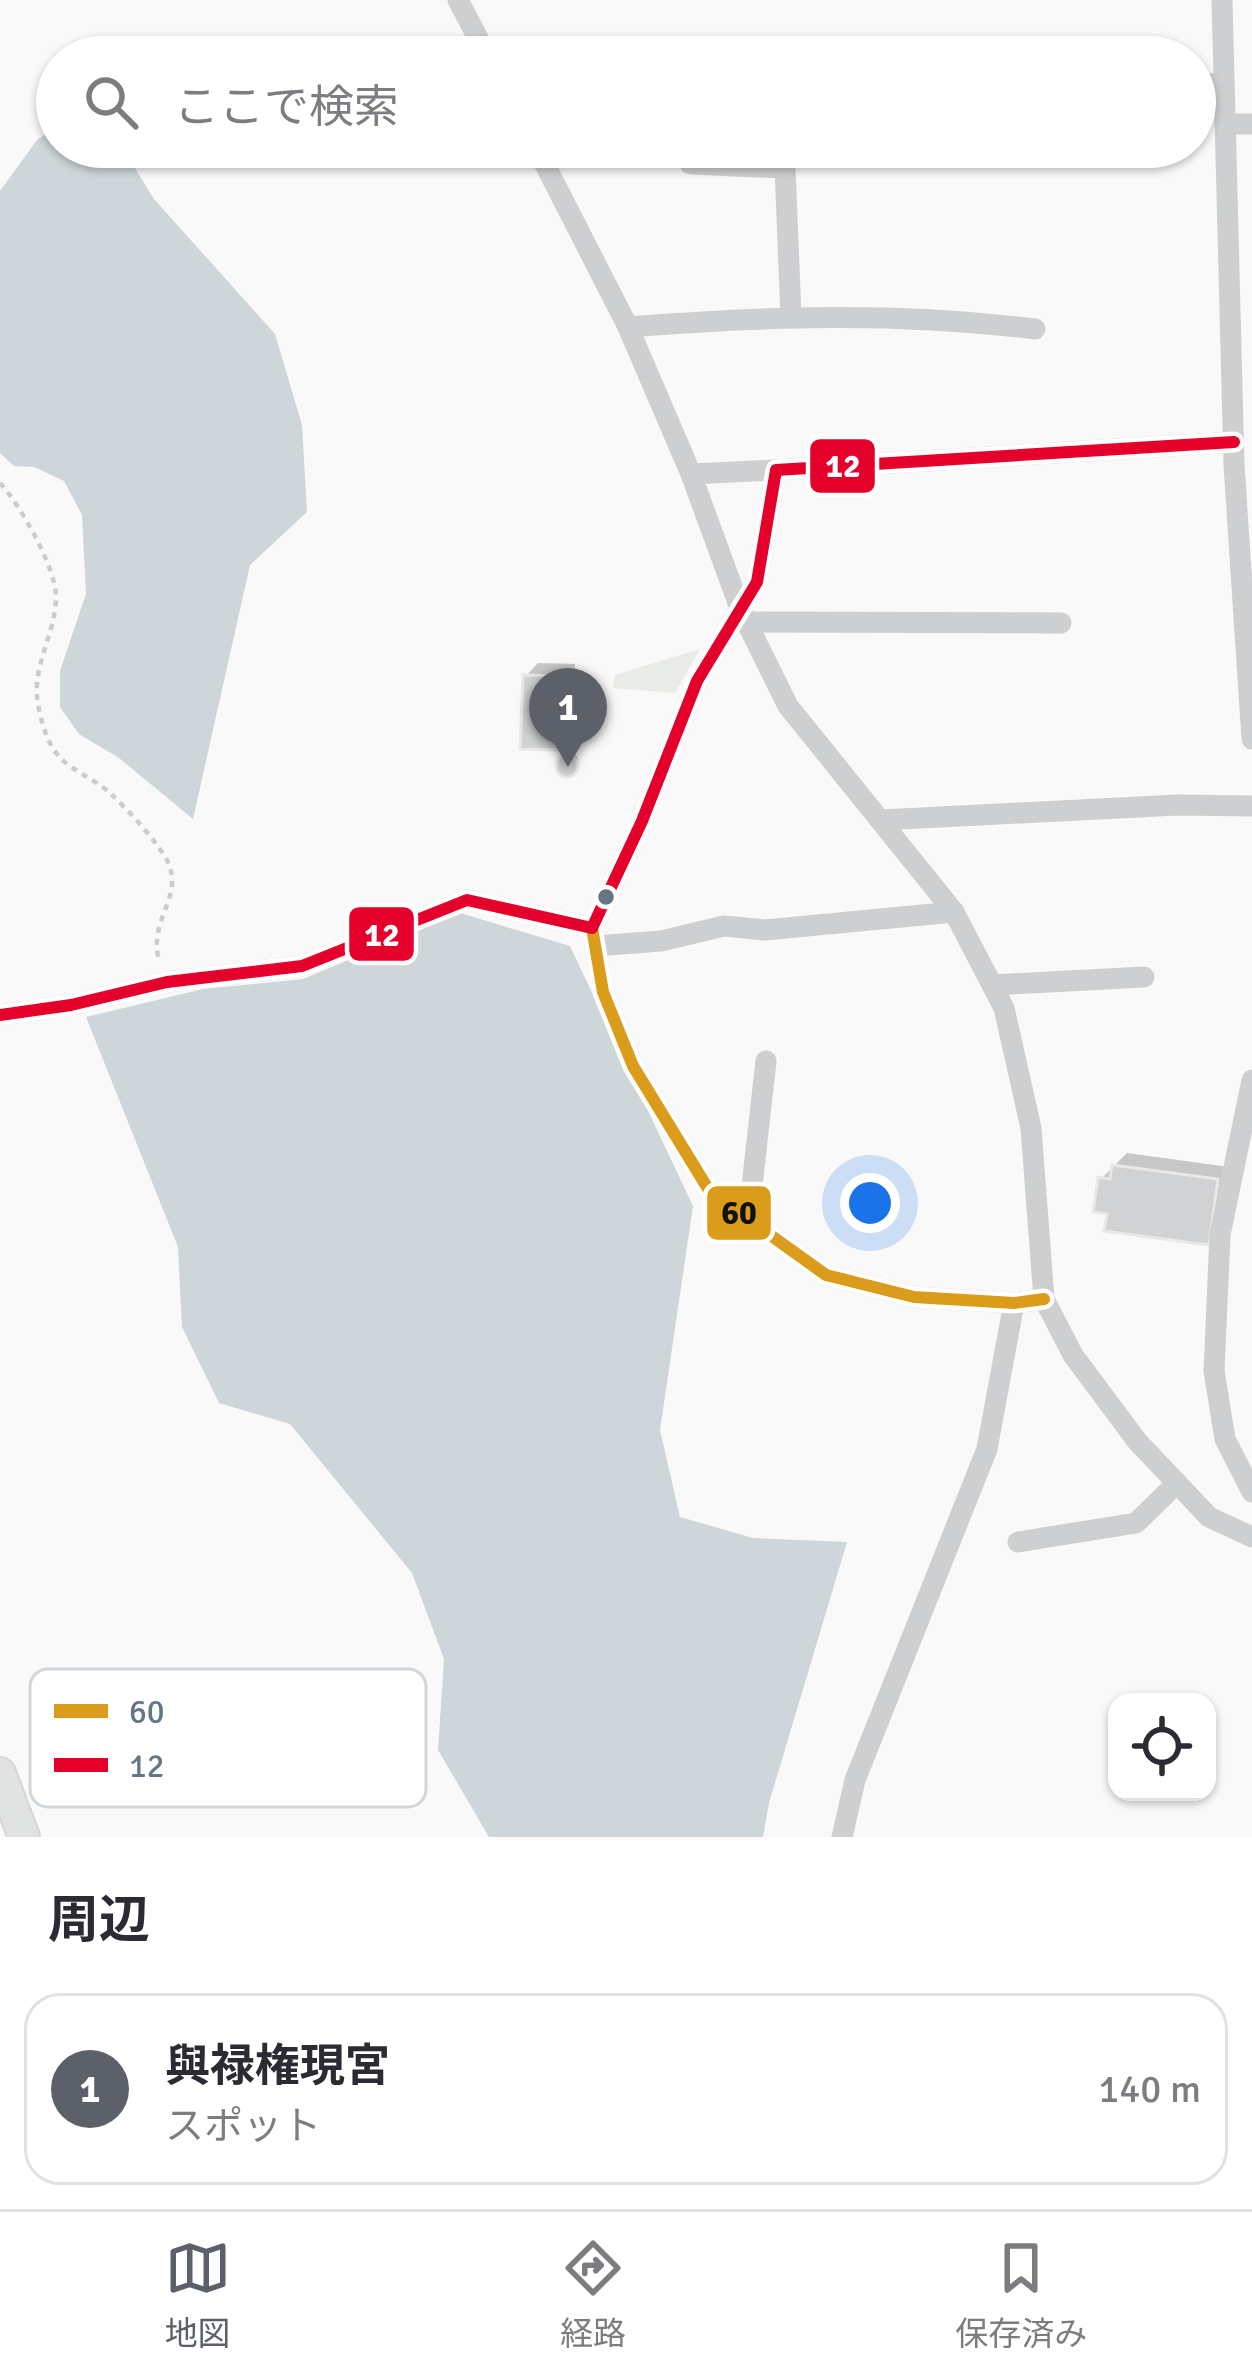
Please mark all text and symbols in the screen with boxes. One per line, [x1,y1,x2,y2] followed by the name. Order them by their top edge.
[36,36,1216,168] search box
[78,69,144,135] icon: search
[174,80,399,135] text: ここで検索
[808,437,877,495] line badge: 12
[825,446,861,487] text: 12
[529,668,607,767] pin: 1
[595,886,617,908] unlabelled marker
[347,905,416,963] line badge: 12
[364,915,400,956] text: 12
[840,1173,900,1233] your location
[705,1184,773,1242] line badge: 60
[721,1193,757,1234] text: 60
[30,1669,426,1807] legend
[129,1692,165,1733] text: 60
[1108,1693,1216,1801] map controls
[1108,1693,1216,1801] button: locate
[129,1746,165,1787] text: 12
[48,1889,150,1952] text: 周辺
[165,2039,390,2094] text: 與禄権現宮
[79,2065,101,2113] text: 1
[1098,2065,1201,2113] text: 140 m
[165,2102,321,2150] text: スポット
[165,2235,231,2355] tab: 地図
[560,2235,626,2355] tab: 経路
[955,2235,1087,2355] tab: 保存済み

